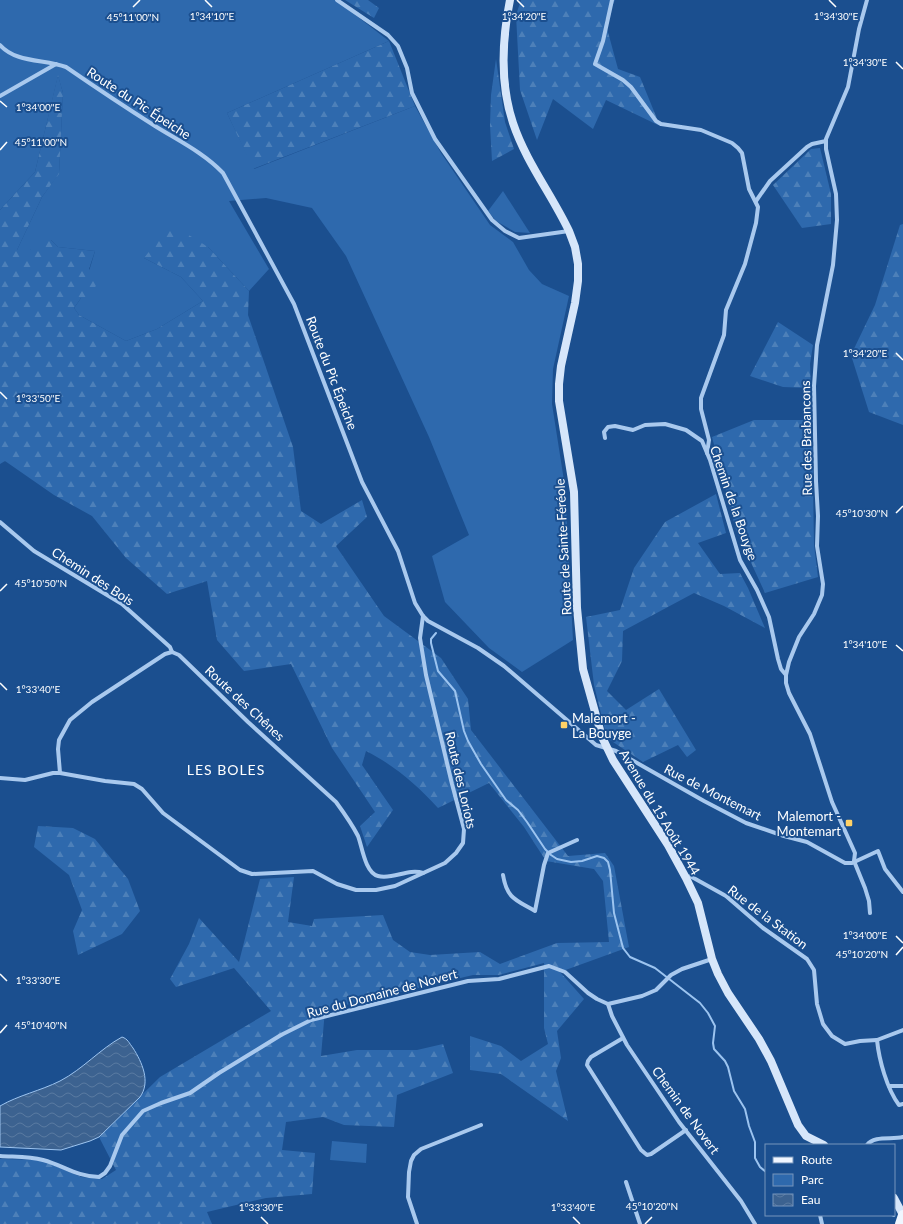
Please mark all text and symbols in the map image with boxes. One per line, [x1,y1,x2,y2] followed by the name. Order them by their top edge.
[190,10,235,22] text: 1°34'10"E
[502,10,547,22] text: 1°34'20"E
[814,10,859,22] text: 1°34'30"E
[107,11,159,23] text: 45°11'00"N
[843,56,888,68] text: 1°34'30"E
[84,64,194,143] street label: Route du Pic Épeiche
[16,101,61,113] text: 1°34'00"E
[15,136,67,148] text: 45°11'00"N
[303,314,361,432] street label: Route du Pic Épeiche
[843,347,888,359] text: 1°34'20"E
[797,380,815,496] street label: Rue des Brabancons
[16,392,61,404] text: 1°33'50"E
[707,443,761,563] street label: Chemin de la Bouyge
[551,478,575,616] street label: Route de Sainte-Féréole
[836,507,888,519] text: 45°10'30"N
[49,543,137,609] street label: Chemin des Bois
[15,577,67,589] text: 45°10'50"N
[843,638,888,650] text: 1°34'10"E
[202,662,288,744] street label: Route des Chênes
[16,683,61,695] text: 1°33'40"E
[572,710,636,741] place label: Malemort - La Bouyge
[559,720,569,730] marker: Malemort - La Bouyge
[442,730,480,831] street label: Route des Loriots
[616,746,704,878] street label: Avenue du 15 Août 1944
[187,761,265,778] district label: LES BOLES
[662,761,765,824] street label: Rue de Montemart
[777,808,841,839] place label: Malemort - Montemart
[844,818,854,828] marker: Malemort - Montemart
[725,882,811,952] street label: Rue de la Station
[843,929,888,941] text: 1°34'00"E
[836,948,888,960] text: 45°10'20"N
[305,965,459,1021] street label: Rue du Domaine de Novert
[16,974,61,986] text: 1°33'30"E
[15,1019,67,1031] text: 45°10'40"N
[649,1063,723,1157] street label: Chemin de Novert
[765,1144,895,1216] legend
[801,1152,832,1167] text: Route
[801,1172,824,1187] text: Parc
[801,1192,821,1207] text: Eau
[626,1200,678,1212] text: 45°10'20"N
[239,1201,284,1213] text: 1°33'30"E
[551,1201,596,1213] text: 1°33'40"E

